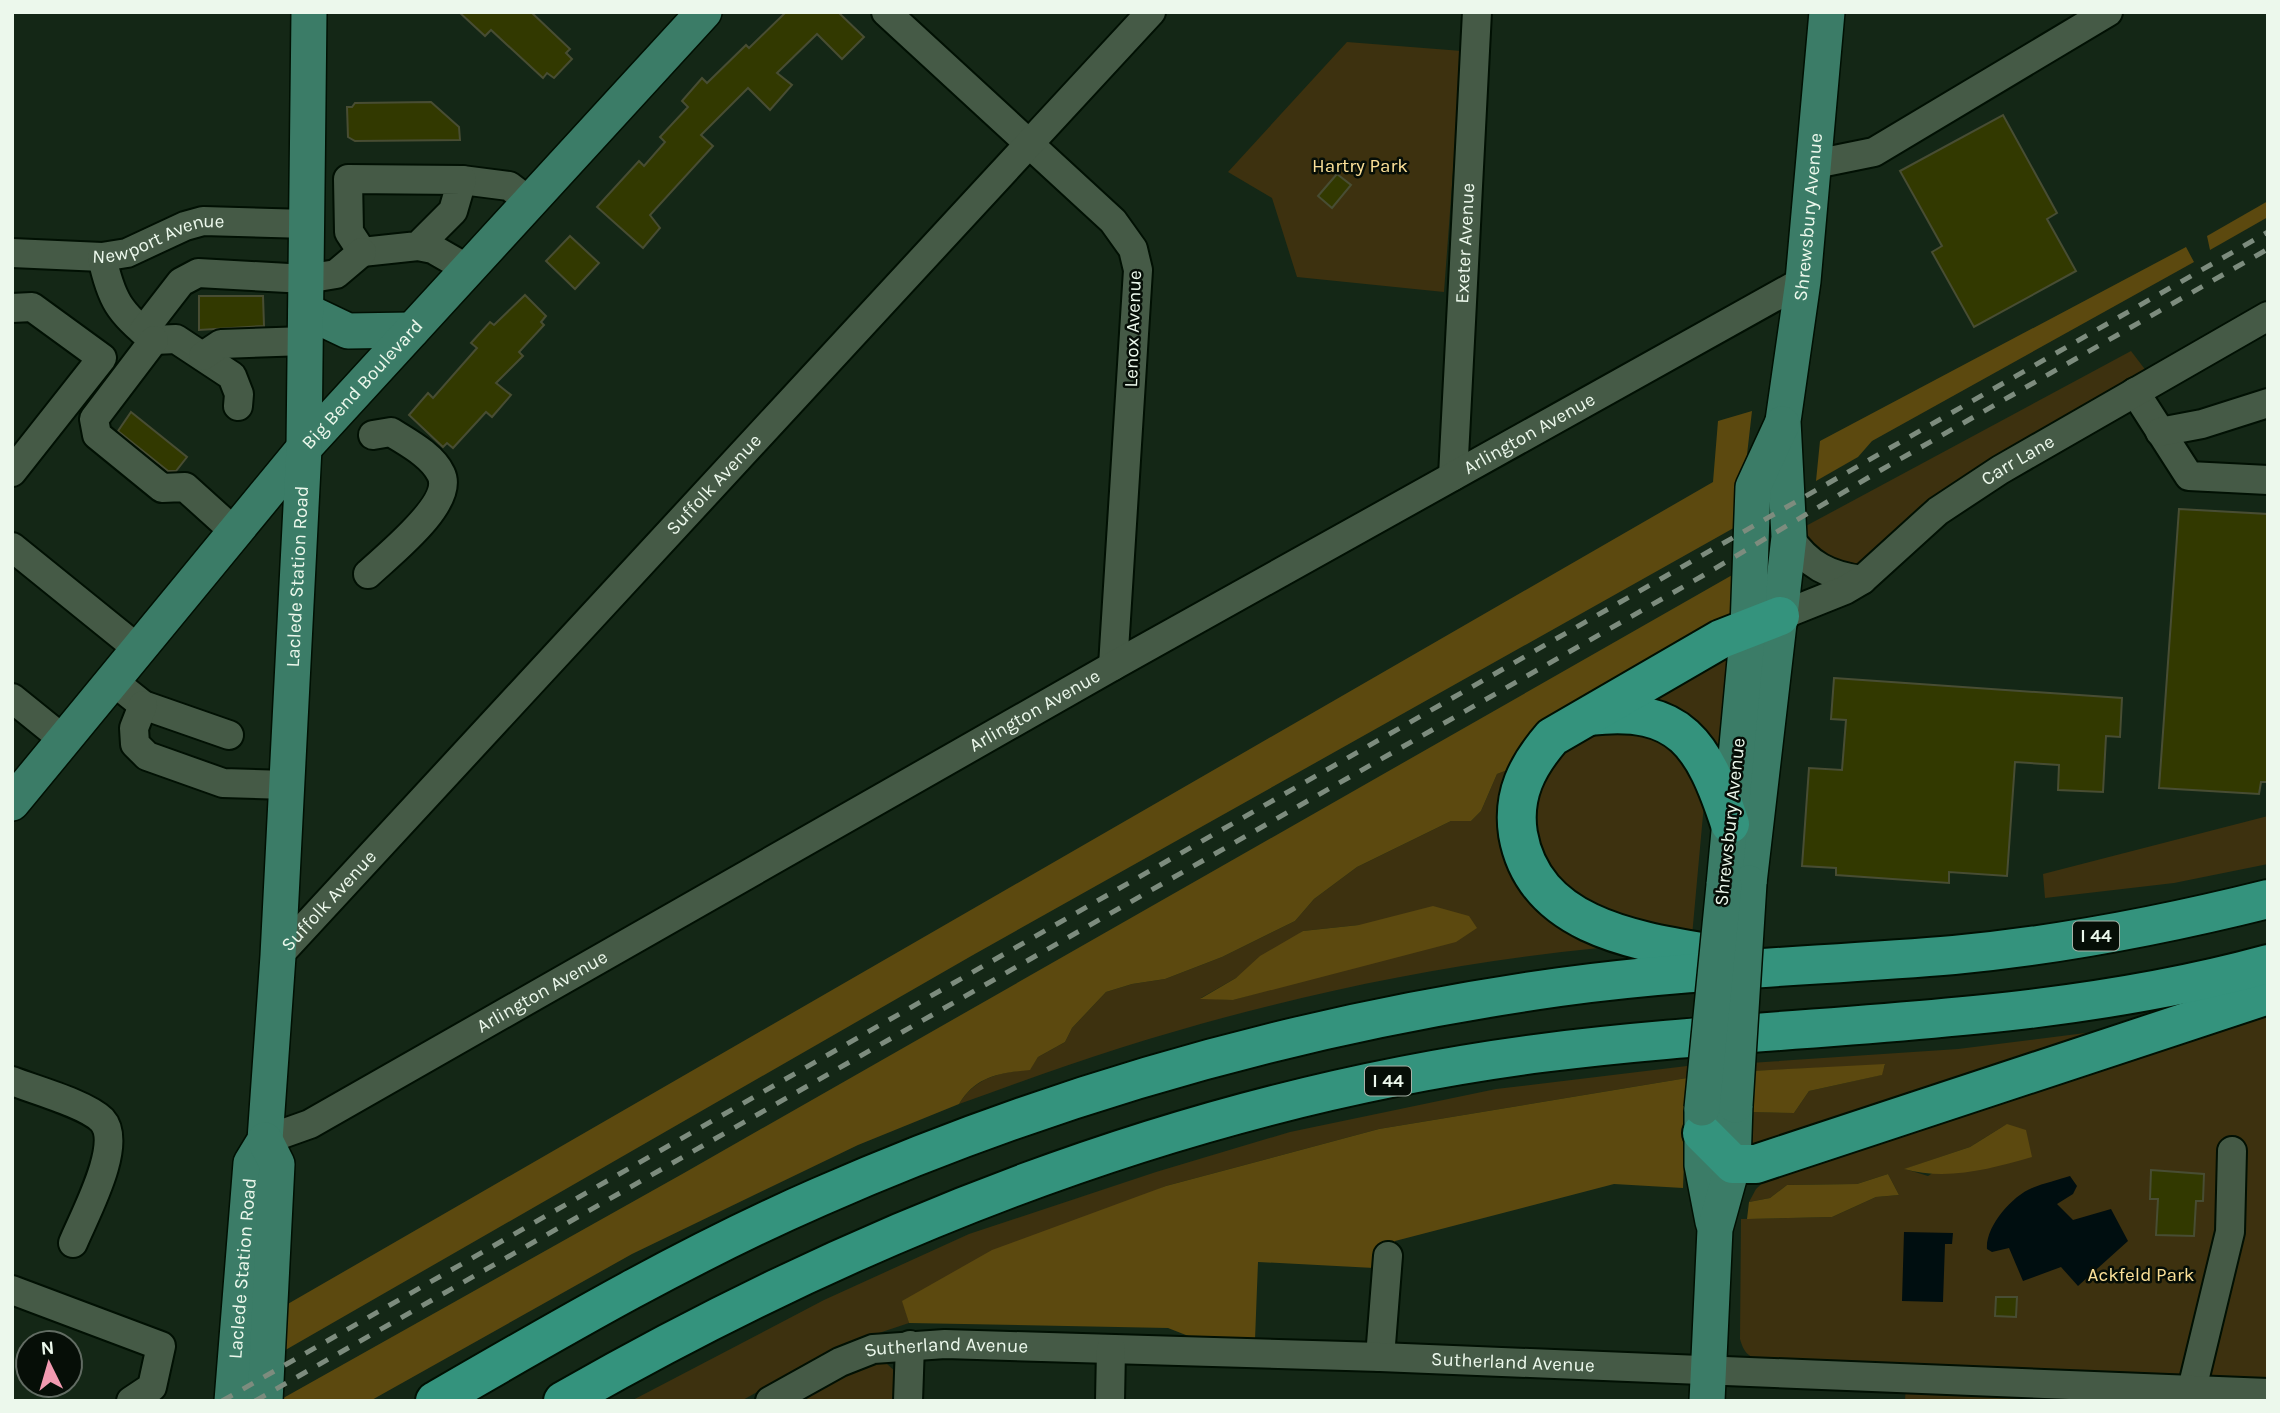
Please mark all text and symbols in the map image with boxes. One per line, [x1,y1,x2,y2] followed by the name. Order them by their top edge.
[1789,132,1827,303] street label: Shrewsbury Avenue
[1312,155,1408,177] park label: Hartry Park
[1451,182,1479,304] street label: Exeter Avenue
[92,210,225,268] street label: Newport Avenue
[1120,270,1146,388] street label: Lenox Avenue
[297,315,427,454] street label: Big Bend Boulevard
[1460,388,1599,479] street label: Arlington Avenue
[662,430,766,540] street label: Suffolk Avenue
[1977,430,2058,490] street label: Carr Lane
[282,485,313,668] street label: Laclede Station Road
[965,665,1104,757] street label: Arlington Avenue
[1710,737,1750,907] street label: Shrewsbury Avenue
[277,846,381,956] street label: Suffolk Avenue
[2073,922,2119,951] road number: I 44
[473,946,611,1038] street label: Arlington Avenue
[1365,1066,1411,1096] road number: I 44
[224,1177,261,1360] street label: Laclede Station Road
[2087,1264,2195,1286] park label: Ackfeld Park
[14,1329,84,1399] north arrow
[861,1333,1028,1362] street label: Sutherland Avenue
[40,1337,55,1360] text: N
[1431,1348,1595,1377] street label: Sutherland Avenue

